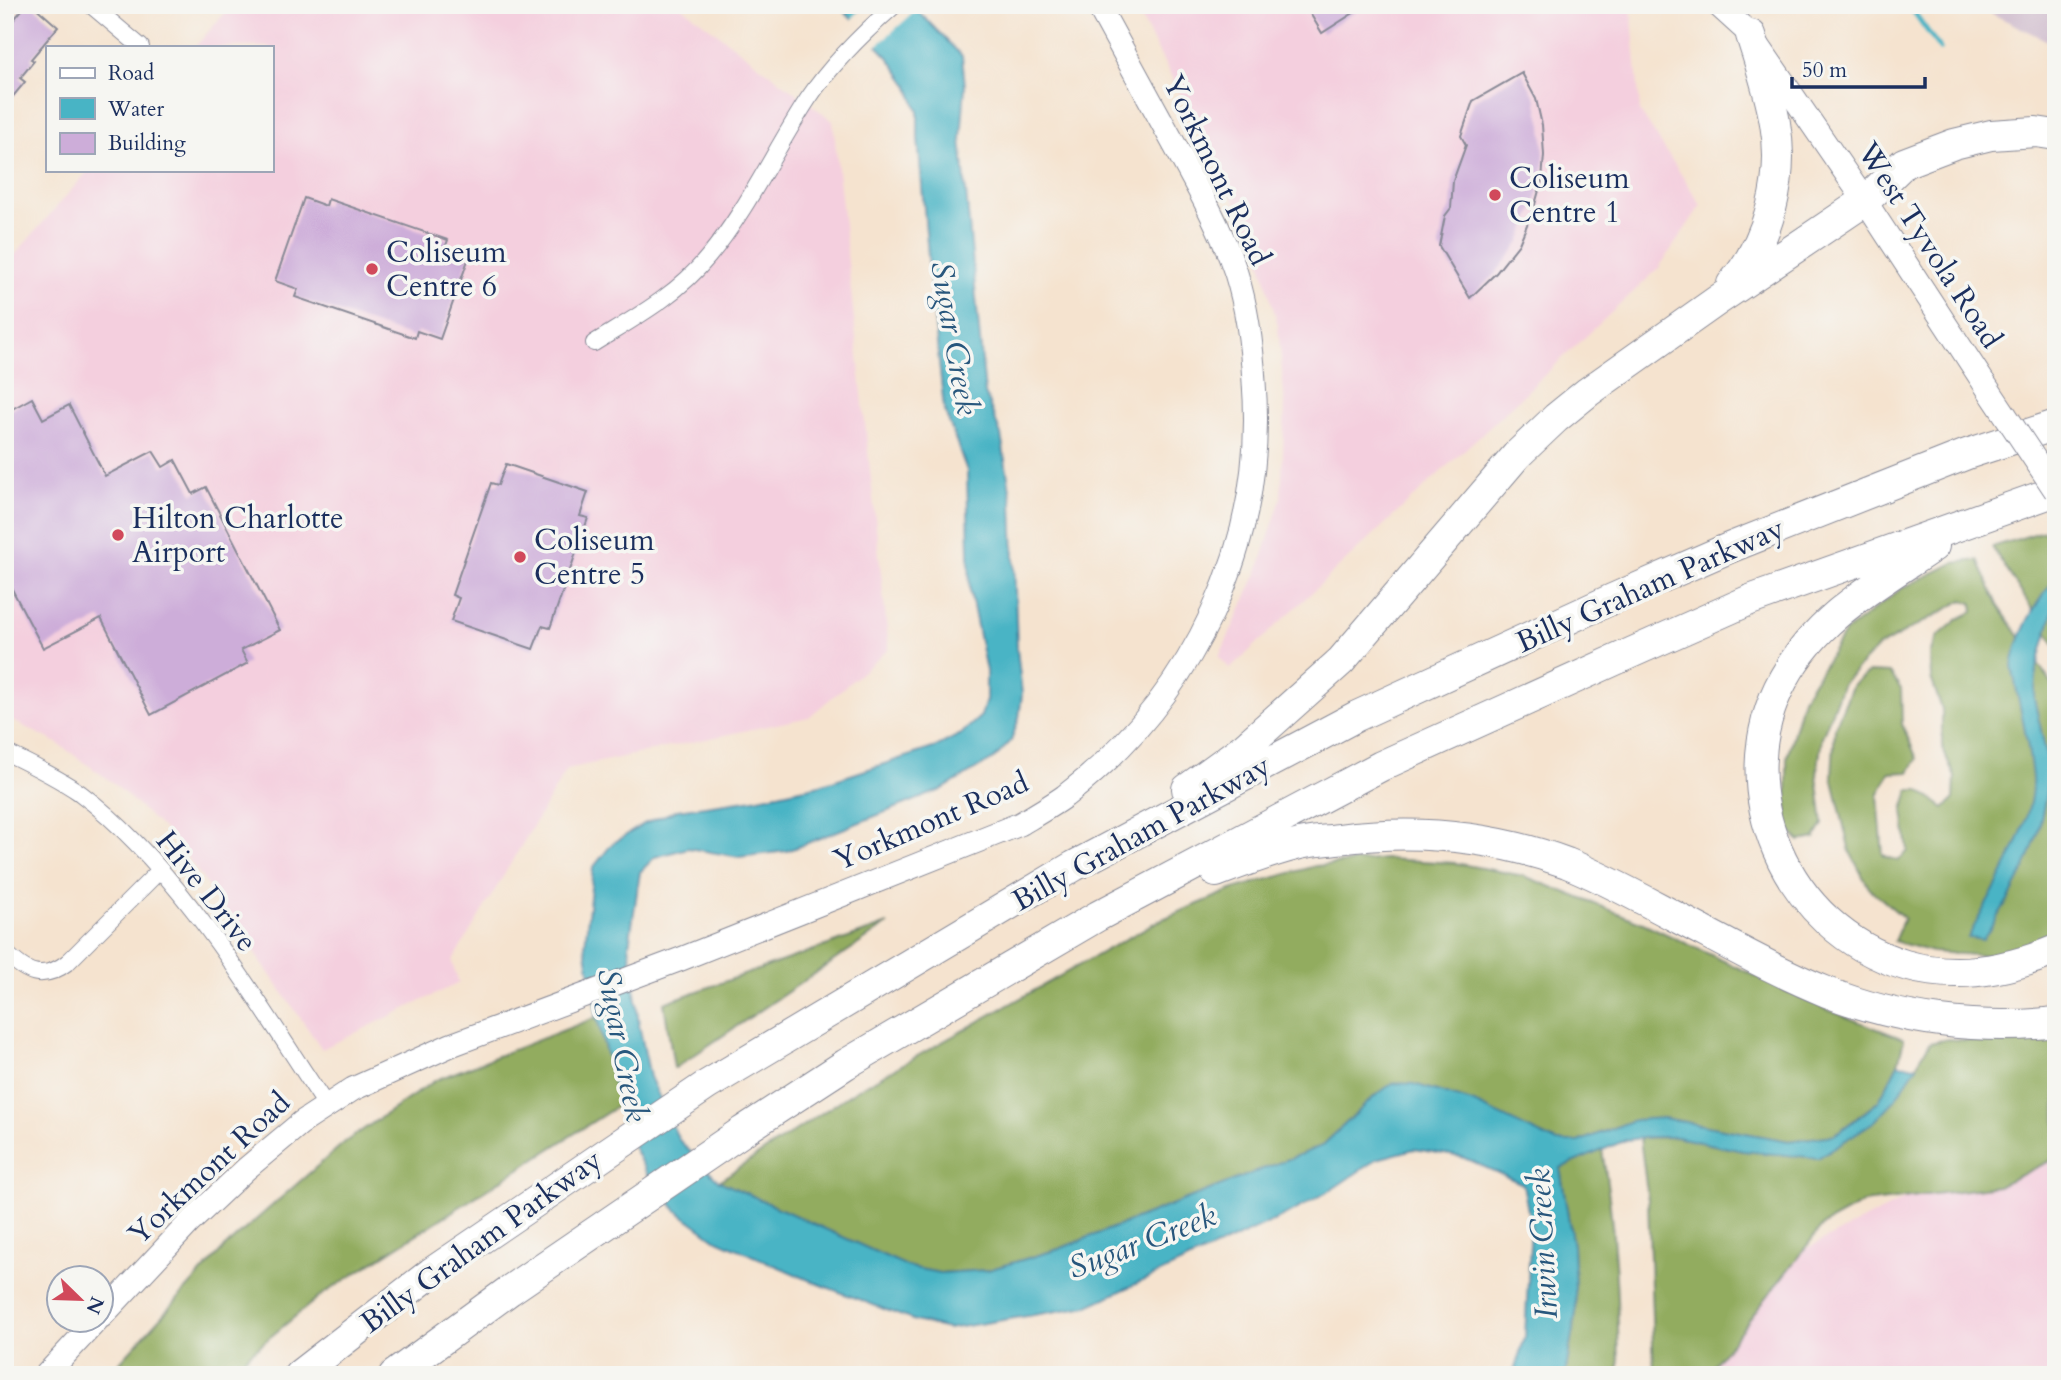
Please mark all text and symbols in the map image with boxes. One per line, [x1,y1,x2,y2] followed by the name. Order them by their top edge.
[46,46,273,172] legend
[1792,46,1924,90] scale bar
[1802,56,1847,85] text: 50 m
[108,59,154,88] text: Road
[1153,68,1281,273] street label: Yorkmont Road
[107,95,164,124] text: Water
[108,129,186,158] text: Building
[1847,133,2012,356] street label: West Tyvola Road
[1509,158,1630,233] place label: Coliseum Centre 1
[1487,187,1503,203] marker: Coliseum Centre 1
[386,232,507,307] place label: Coliseum Centre 6
[919,258,989,419] water label: Sugar Creek
[364,261,380,277] marker: Coliseum Centre 6
[132,498,344,573] place label: Hilton Charlotte Airport
[1510,508,1791,663] street label: Billy Graham Parkway
[534,520,655,595] place label: Coliseum Centre 5
[110,527,126,543] marker: Hilton Charlotte Airport
[512,549,528,565] marker: Coliseum Centre 5
[1005,745,1278,921] street label: Billy Graham Parkway
[828,762,1035,881] street label: Yorkmont Road
[146,822,267,960] street label: Hive Drive
[586,965,658,1126] water label: Sugar Creek
[119,1083,299,1254] street label: Yorkmont Road
[352,1140,610,1343] street label: Billy Graham Parkway
[1517,1167,1569,1320] water label: Irwin Creek
[1062,1194,1223,1290] water label: Sugar Creek
[46,1264,116,1334] north arrow
[79,1293,110,1318] text: N

